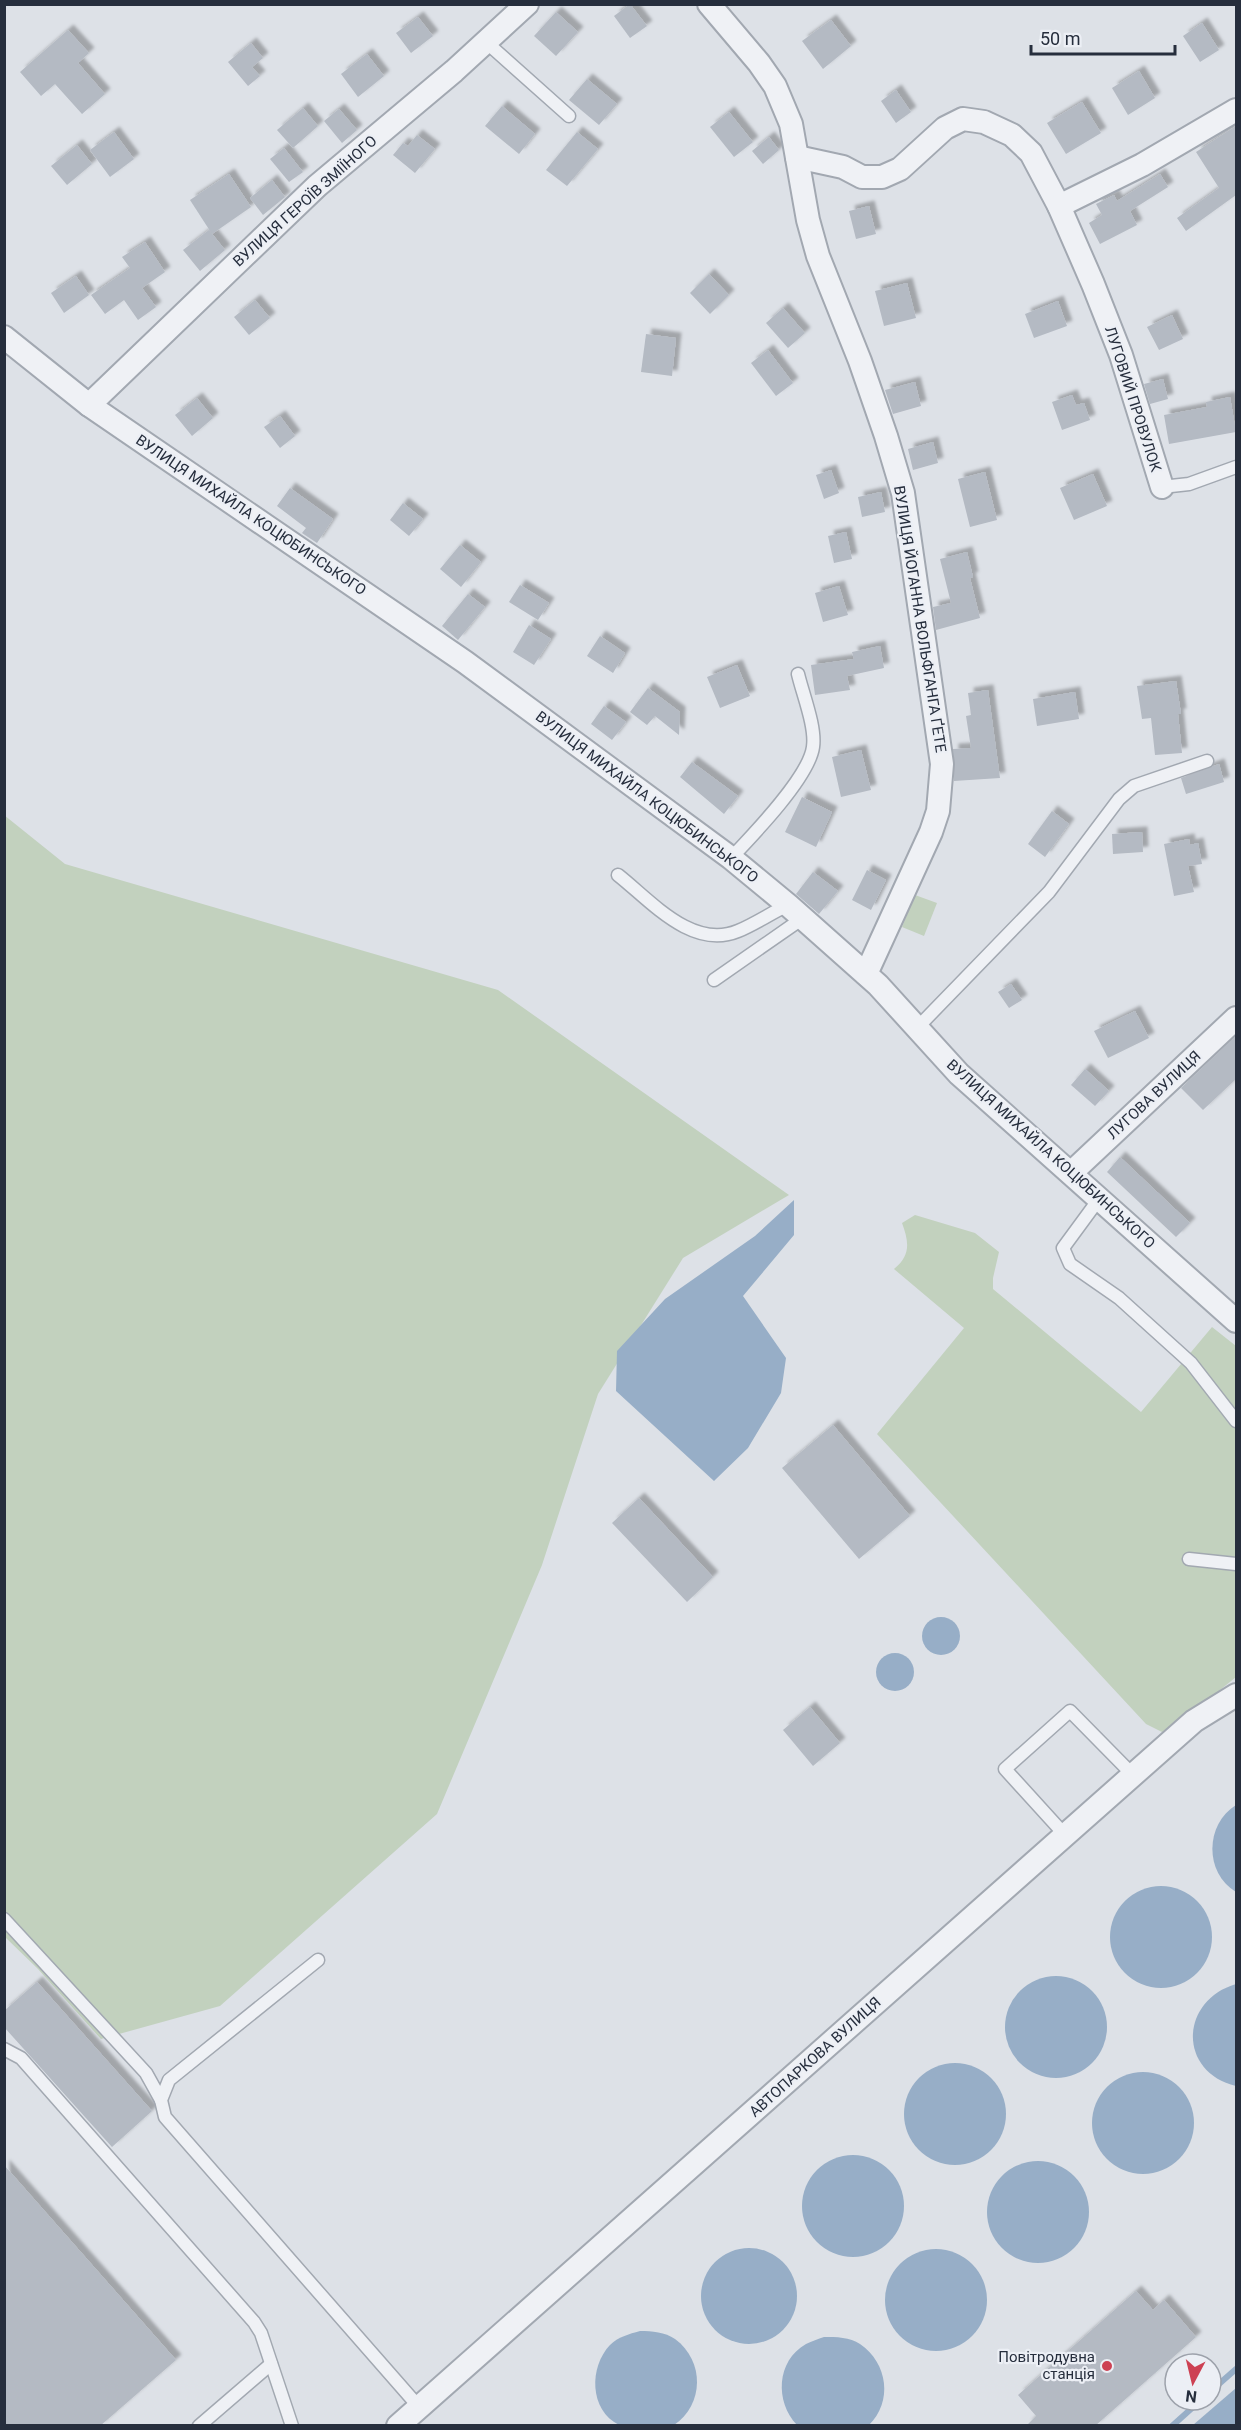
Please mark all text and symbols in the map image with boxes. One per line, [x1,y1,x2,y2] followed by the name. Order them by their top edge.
[1031,18,1175,56] scale bar
[1040,28,1080,49] text: 50 m
[229,132,381,270] street label: ВУЛИЦЯ ГЕРОЇВ ЗМІЇНОГО
[1101,324,1165,474] street label: ЛУГОВИЙ ПРОВУЛОК
[132,431,370,599] street label: ВУЛИЦЯ МИХАЙЛА КОЦЮБИНСЬКОГО
[890,484,950,754] street label: ВУЛИЦЯ ЙОГАННА ВОЛЬФГАНГА ҐЕТЕ
[532,707,762,887] street label: ВУЛИЦЯ МИХАЙЛА КОЦЮБИНСЬКОГО
[1104,1047,1204,1143] street label: ЛУГОВА ВУЛИЦЯ
[943,1056,1159,1252] street label: ВУЛИЦЯ МИХАЙЛА КОЦЮБИНСЬКОГО
[746,1993,884,2121] street label: АВТОПАРКОВА ВУЛИЦЯ
[998,2348,1095,2383] place label: Повітродувна станція
[1163,2352,1223,2412] north arrow
[1100,2359,1114,2373] marker: Повітродувна станція
[1184,2386,1198,2407] text: N

